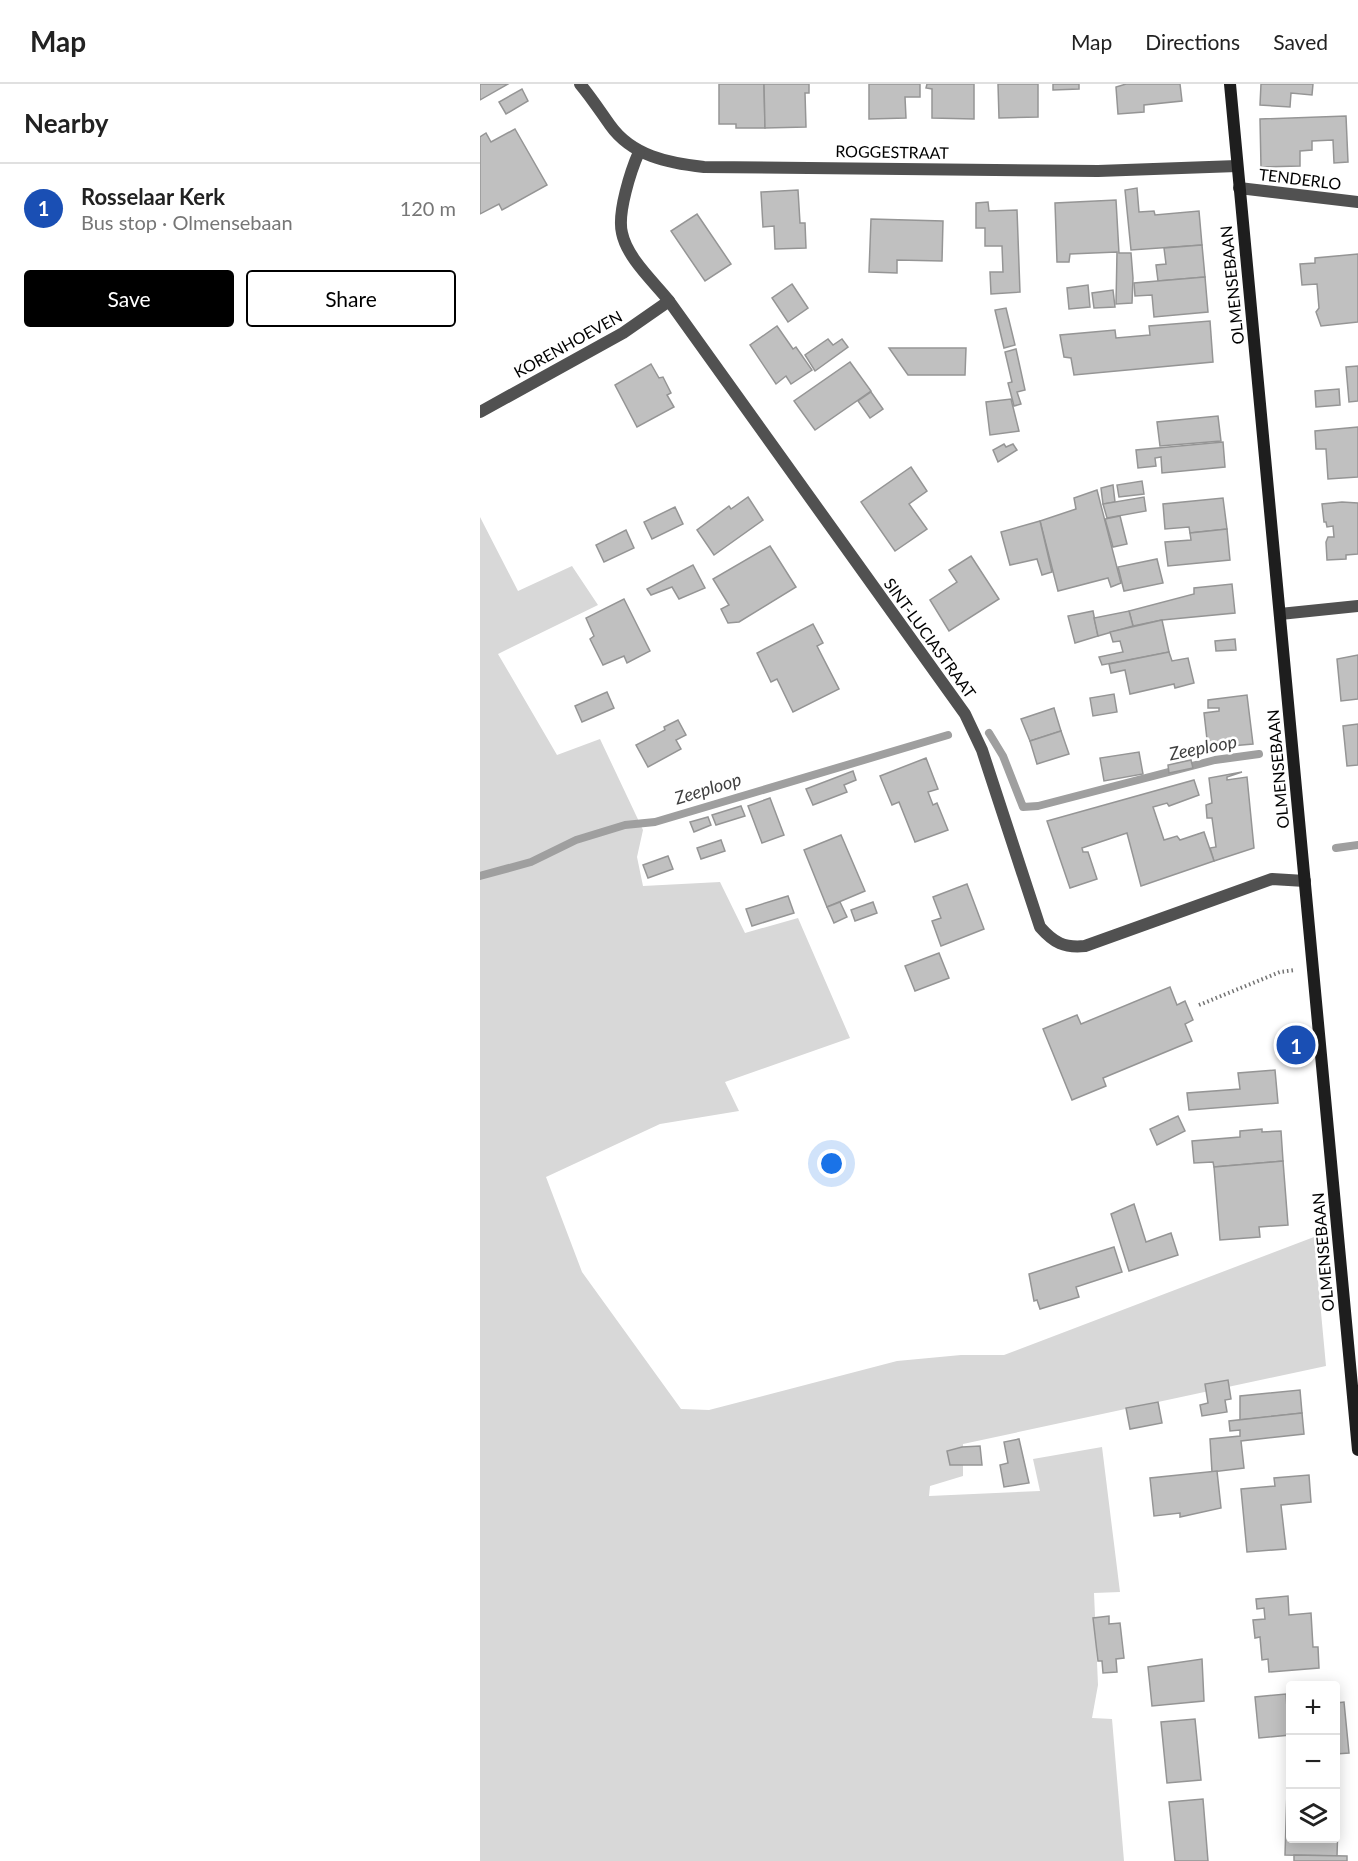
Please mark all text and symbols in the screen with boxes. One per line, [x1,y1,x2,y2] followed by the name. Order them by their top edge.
[30,24,86,58] text: Map
[1071,29,1112,54] text: Map
[1145,29,1240,54] text: Directions
[1273,29,1328,54] text: Saved
[24,107,109,139] text: Nearby
[835,141,949,162] street label: ROGGESTRAAT
[1258,164,1343,193] street label: TENDERLO
[81,183,225,210] text: Rosselaar Kerk
[38,196,49,220] text: 1
[400,196,456,220] text: 120 m
[81,210,293,234] text: Bus stop · Olmensebaan
[1216,225,1247,345] street label: OLMENSEBAAN
[24,270,234,327] button: Save
[246,270,456,327] button: Share
[510,306,625,381] street label: KORENHOEVEN
[881,574,981,702] street label: SINT-LUCIASTRAAT
[1263,709,1292,829] street label: OLMENSEBAAN
[1166,730,1239,765] water label: Zeeploop
[671,768,744,809] water label: Zeeploop
[1276,1022,1316,1068] pin: 1
[817,1149,846,1178] your location
[1308,1192,1337,1312] street label: OLMENSEBAAN
[1286,1681,1340,1843] map controls
[1286,1681,1340,1735] button: +
[1286,1735,1340,1789] button: −
[1286,1789,1340,1843] button: layers

